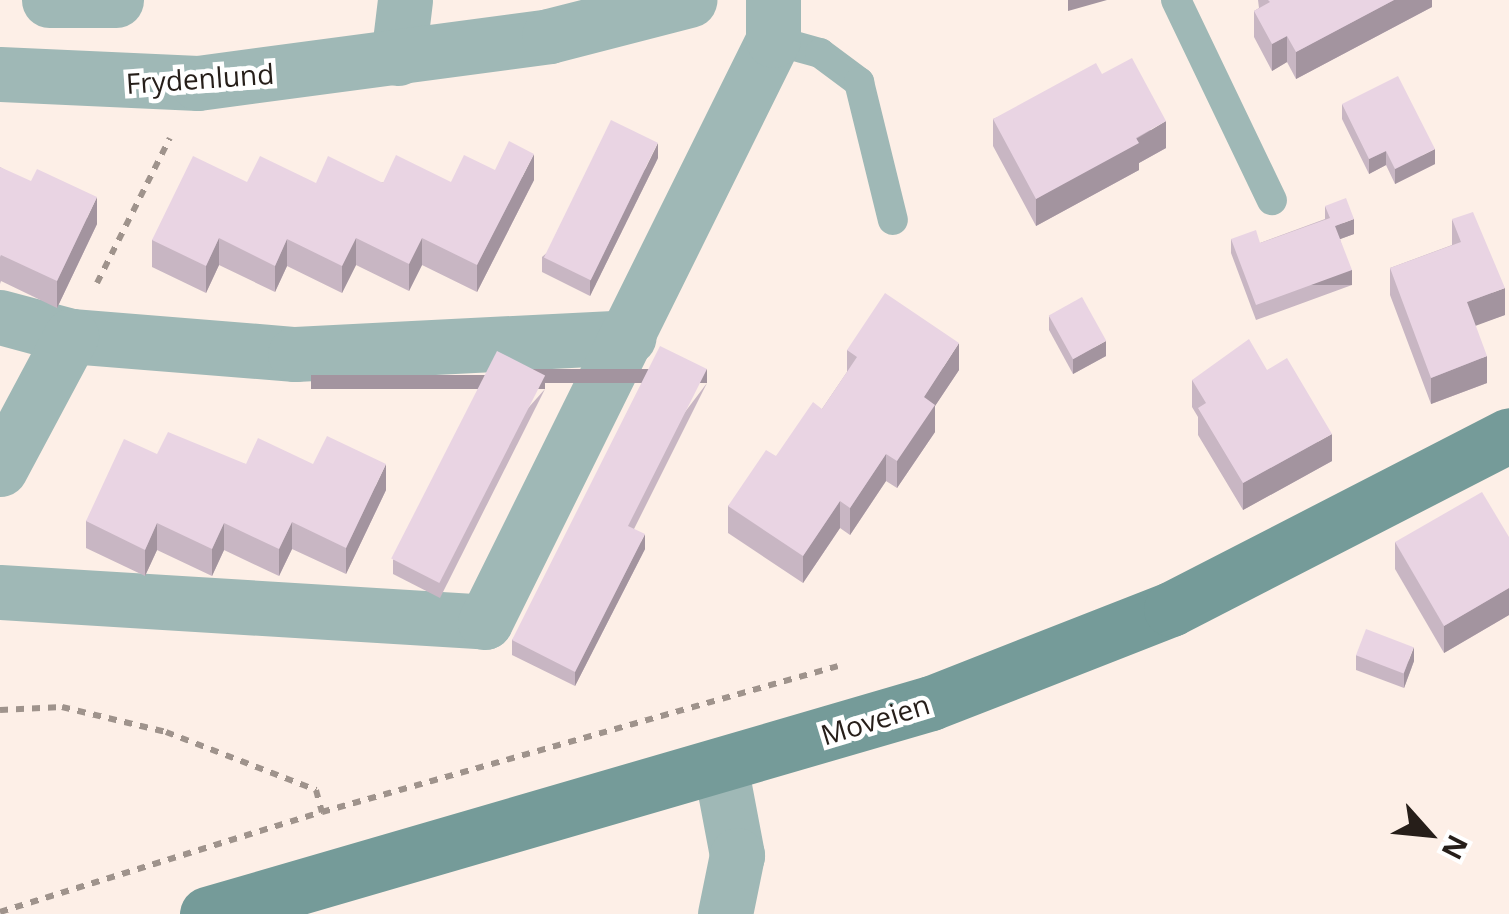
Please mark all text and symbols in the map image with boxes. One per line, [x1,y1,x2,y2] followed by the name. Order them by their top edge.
[125,56,275,100] street label: Frydenlund
[817,687,933,751] street label: Moveien
[1379,784,1479,884] north arrow
[1434,829,1478,866] text: N

